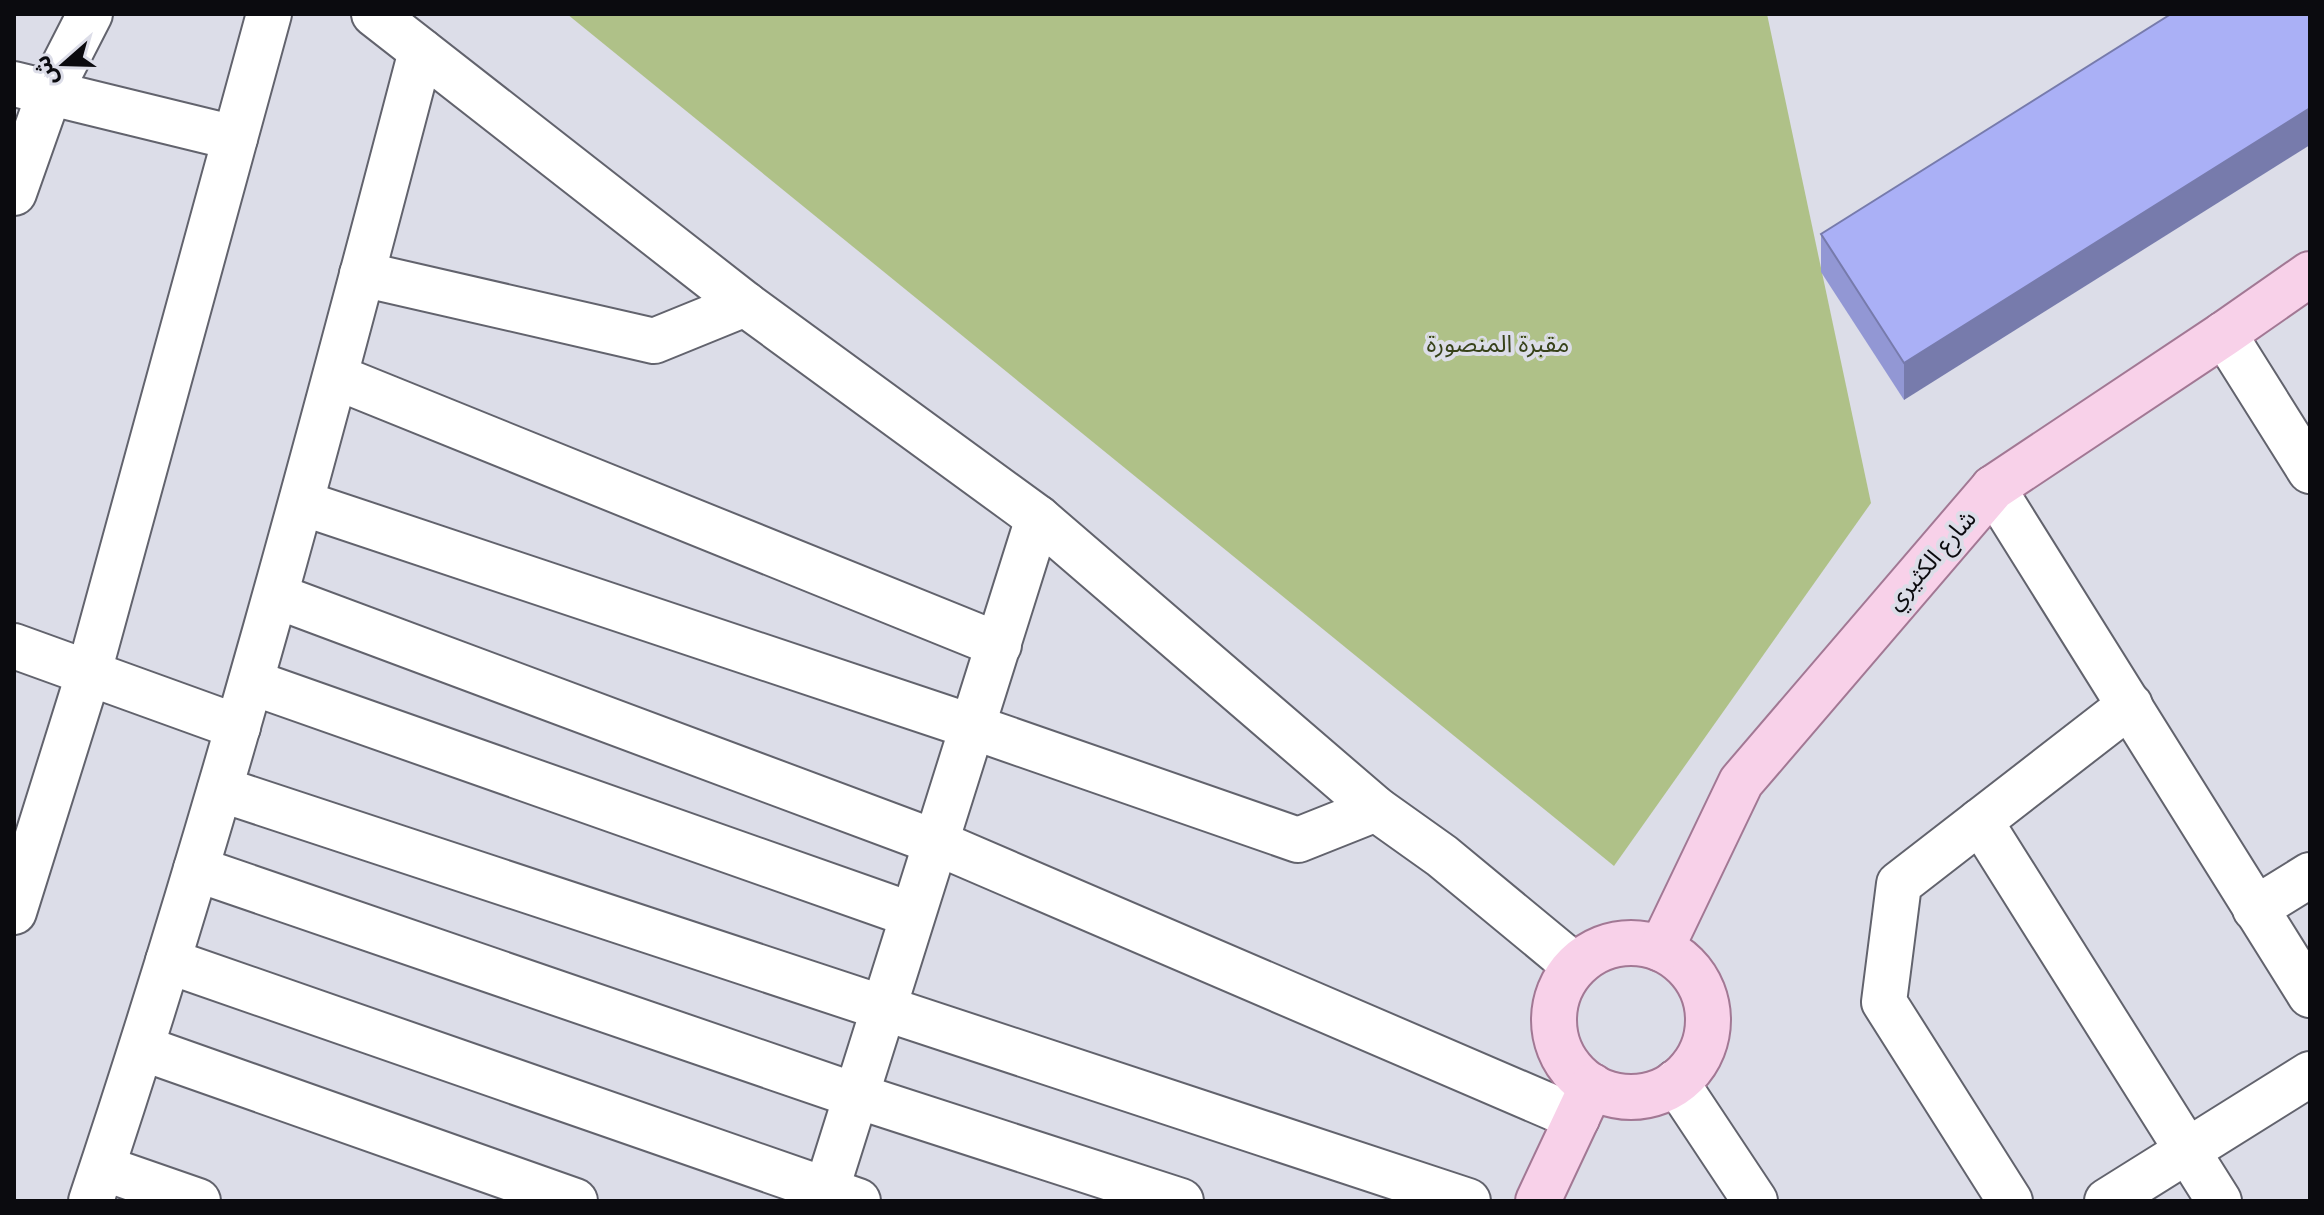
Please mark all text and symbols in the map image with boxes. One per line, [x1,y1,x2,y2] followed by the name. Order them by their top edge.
[24,24,104,104] north arrow
[28,52,63,89] text: ش
[1427,329,1569,358] park label: مقبرة المنصورة
[1879,504,1985,618] street label: شارع الكثيري

